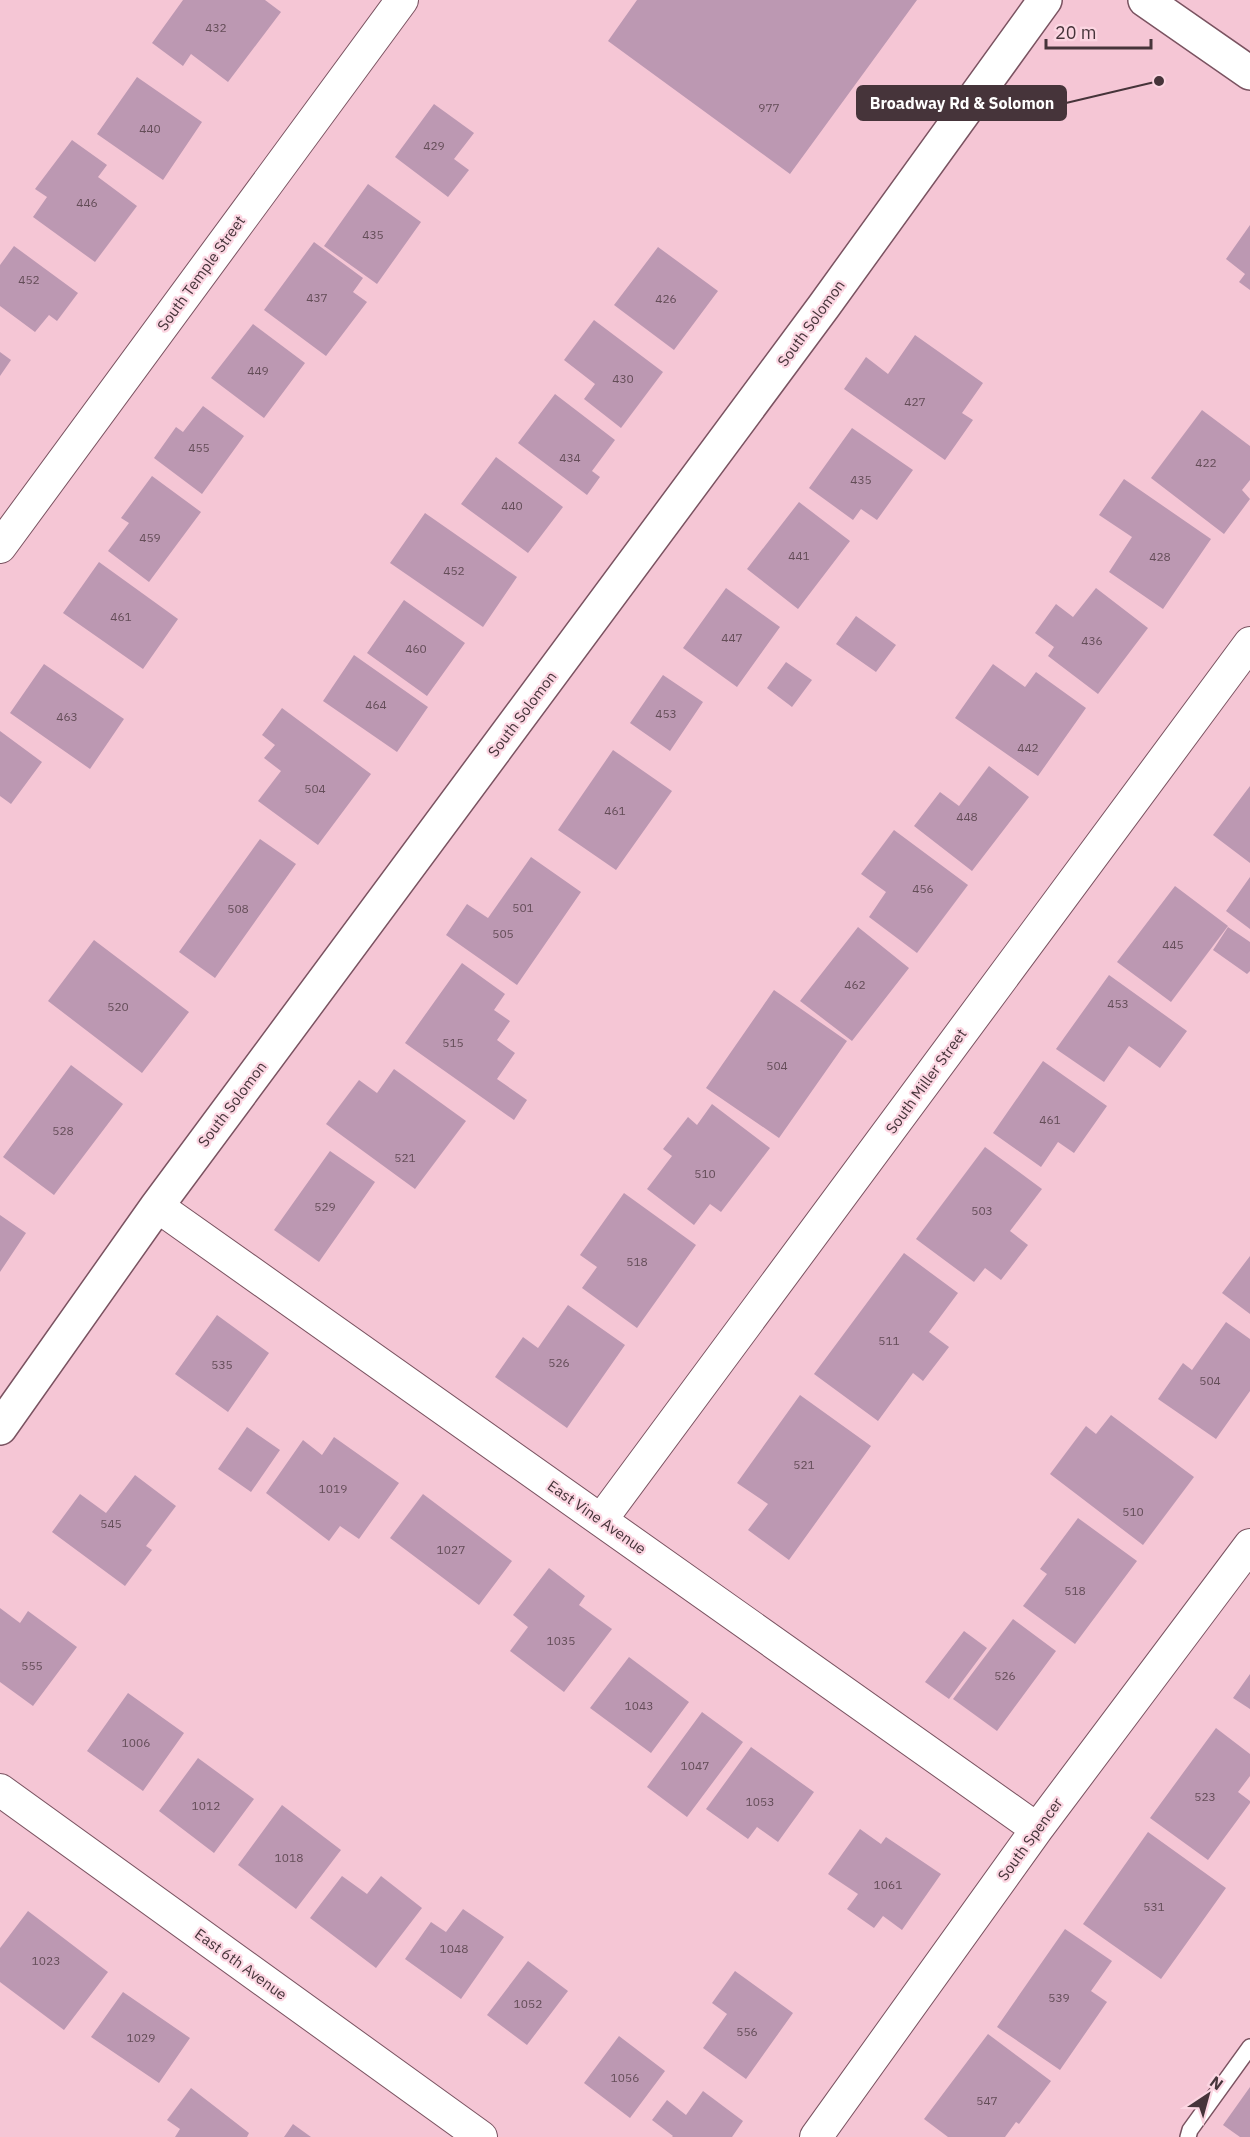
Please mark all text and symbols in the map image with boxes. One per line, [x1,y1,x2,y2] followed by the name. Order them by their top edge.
[1046,12,1151,50] scale bar
[205,20,227,35] house number: 432
[1055,21,1097,44] text: 20 m
[857,86,1066,120] callout: Broadway Rd & Solomon
[870,93,1054,113] text: Broadway Rd & Solomon
[758,100,780,115] house number: 977
[139,121,161,136] house number: 440
[423,138,445,153] house number: 429
[76,195,98,210] house number: 446
[153,212,249,334] street label: South Temple Street
[362,227,384,242] house number: 435
[18,272,40,287] house number: 452
[773,276,849,370] street label: South Solomon
[306,290,328,305] house number: 437
[655,291,677,306] house number: 426
[247,363,269,378] house number: 449
[612,371,634,386] house number: 430
[904,394,926,409] house number: 427
[188,440,210,455] house number: 455
[559,450,581,465] house number: 434
[1195,455,1217,470] house number: 422
[850,472,872,487] house number: 435
[501,498,523,513] house number: 440
[139,530,161,545] house number: 459
[788,548,810,563] house number: 441
[1149,549,1171,564] house number: 428
[443,563,465,578] house number: 452
[110,609,132,624] house number: 461
[721,630,743,645] house number: 447
[1081,633,1103,648] house number: 436
[405,641,427,656] house number: 460
[484,667,560,761] street label: South Solomon
[365,697,387,712] house number: 464
[655,706,677,721] house number: 453
[56,709,78,724] house number: 463
[1017,740,1039,755] house number: 442
[304,781,326,796] house number: 504
[604,803,626,818] house number: 461
[956,809,978,824] house number: 448
[912,881,934,896] house number: 456
[512,900,534,915] house number: 501
[227,901,249,916] house number: 508
[492,926,514,941] house number: 505
[1162,937,1184,952] house number: 445
[844,977,866,992] house number: 462
[1107,996,1129,1011] house number: 453
[107,999,129,1014] house number: 520
[881,1025,971,1137] street label: South Miller Street
[442,1035,464,1050] house number: 515
[194,1057,270,1151] street label: South Solomon
[766,1058,788,1073] house number: 504
[1039,1112,1061,1127] house number: 461
[52,1123,74,1138] house number: 528
[394,1150,416,1165] house number: 521
[694,1166,716,1181] house number: 510
[314,1199,336,1214] house number: 529
[971,1203,993,1218] house number: 503
[626,1254,648,1269] house number: 518
[878,1333,900,1348] house number: 511
[548,1355,570,1370] house number: 526
[211,1357,233,1372] house number: 535
[1199,1373,1221,1388] house number: 504
[793,1457,815,1472] house number: 521
[544,1476,650,1558] street label: East Vine Avenue
[319,1481,347,1496] house number: 1019
[1122,1504,1144,1519] house number: 510
[100,1516,122,1531] house number: 545
[437,1542,465,1557] house number: 1027
[1064,1583,1086,1598] house number: 518
[547,1633,575,1648] house number: 1035
[21,1658,43,1673] house number: 555
[994,1668,1016,1683] house number: 526
[625,1698,653,1713] house number: 1043
[122,1735,150,1750] house number: 1006
[681,1758,709,1773] house number: 1047
[1194,1789,1216,1804] house number: 523
[993,1793,1067,1884] street label: South Spencer
[746,1794,774,1809] house number: 1053
[192,1798,220,1813] house number: 1012
[275,1850,303,1865] house number: 1018
[874,1877,902,1892] house number: 1061
[1143,1899,1165,1914] house number: 531
[191,1924,291,2004] street label: East 6th Avenue
[440,1941,468,1956] house number: 1048
[32,1953,60,1968] house number: 1023
[1048,1990,1070,2005] house number: 539
[514,1996,542,2011] house number: 1052
[736,2024,758,2039] house number: 556
[127,2030,155,2045] house number: 1029
[1178,2065,1238,2125] north arrow
[611,2070,639,2085] house number: 1056
[1206,2071,1227,2094] text: N
[976,2093,998,2108] house number: 547

